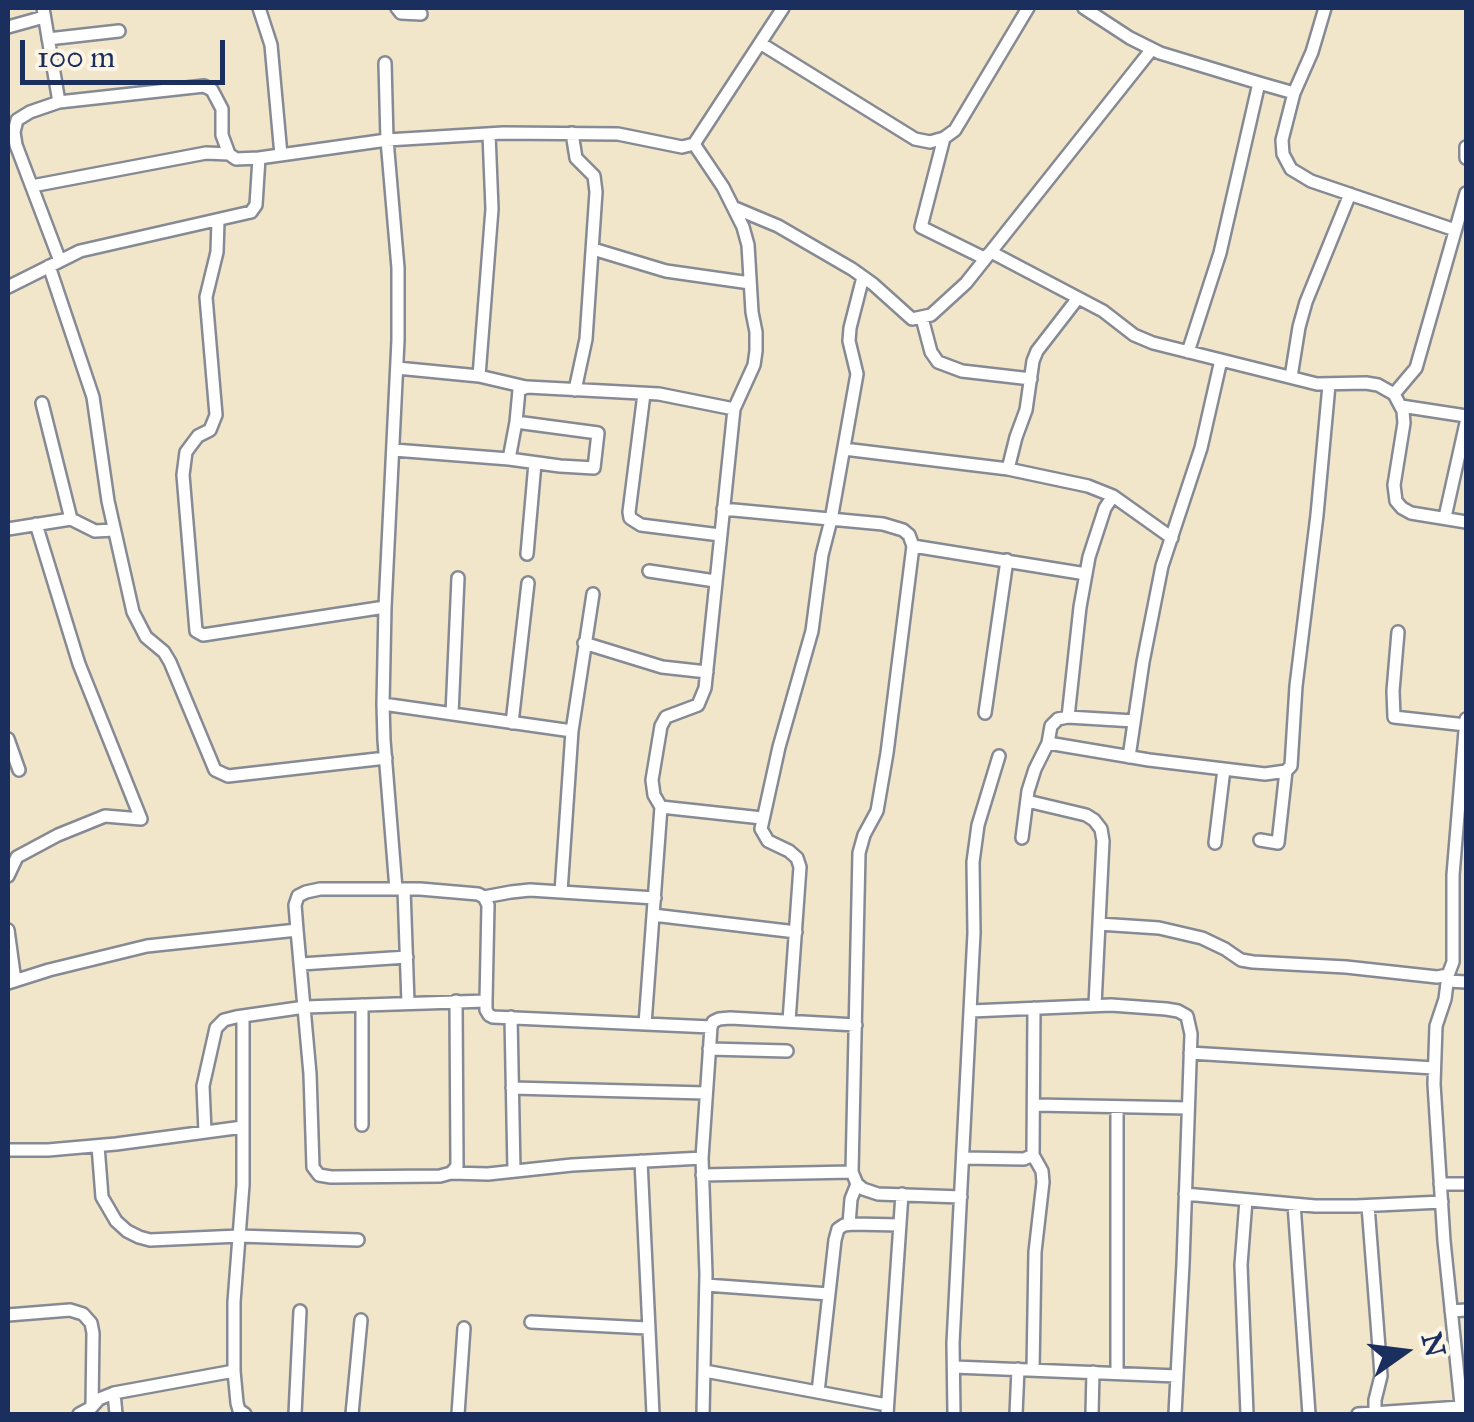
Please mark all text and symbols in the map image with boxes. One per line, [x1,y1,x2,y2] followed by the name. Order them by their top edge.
[25,20,230,82] scale bar
[37,39,115,75] text: 100 m
[1354,1302,1454,1402] north arrow
[1414,1329,1453,1360] text: N

